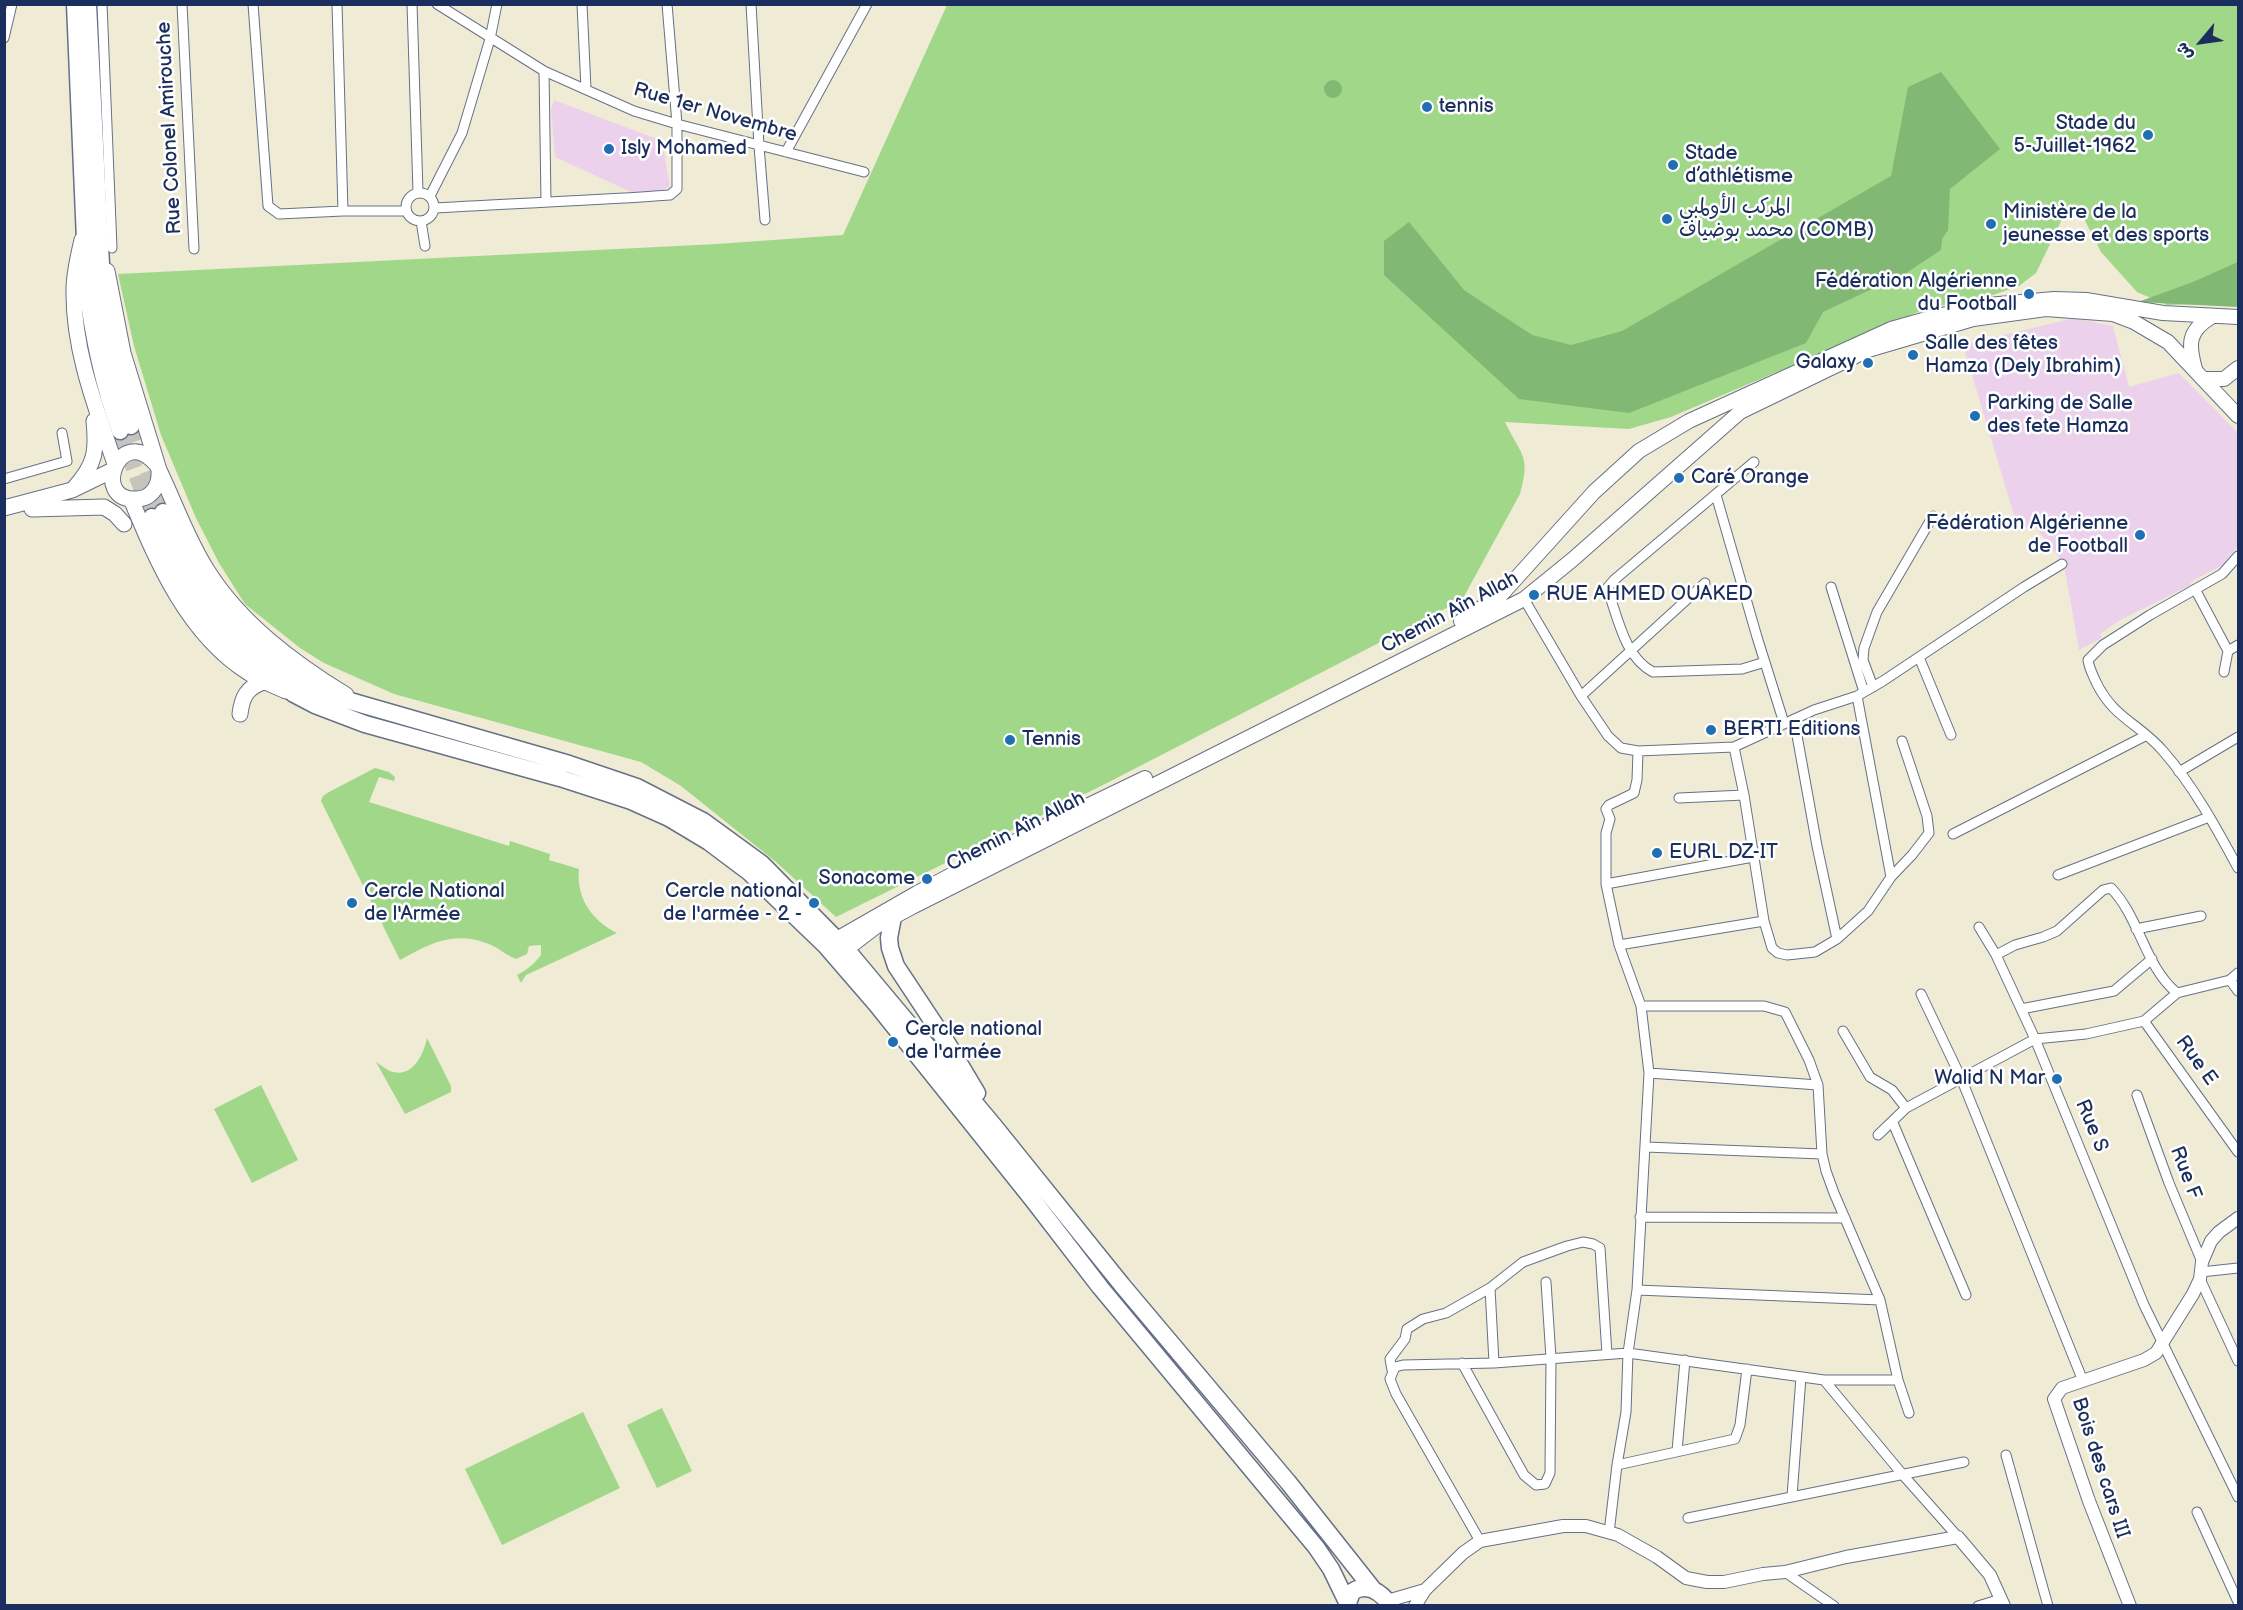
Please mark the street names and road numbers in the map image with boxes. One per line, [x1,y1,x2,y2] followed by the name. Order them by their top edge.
[152,21,188,235] street label: Rue Colonel Amirouche
[630,78,800,148] street label: Rue 1er Novembre
[1377,567,1523,659] street label: Chemin Aîn Allah
[943,787,1089,877] street label: Chemin Aîn Allah
[2170,1031,2222,1091] street label: Rue E
[2069,1096,2113,1156] street label: Rue S
[2164,1143,2206,1203] street label: Rue F
[2066,1395,2134,1541] street label: Bois des cars III

